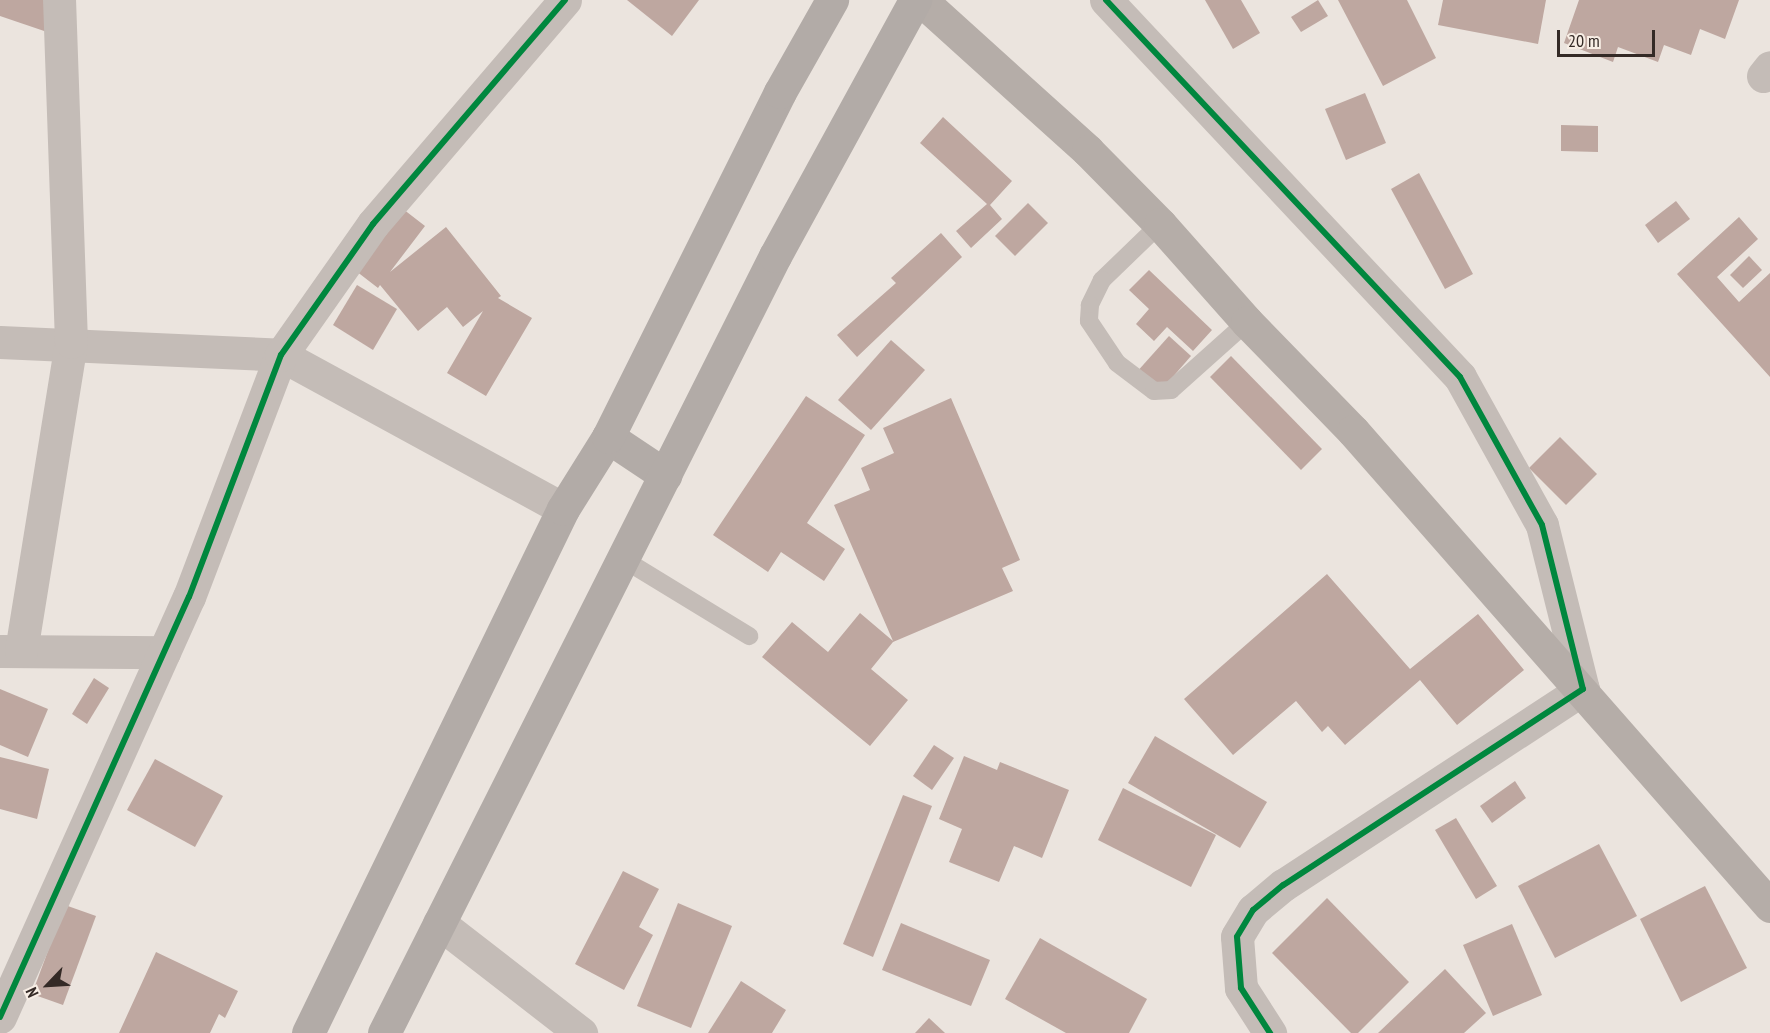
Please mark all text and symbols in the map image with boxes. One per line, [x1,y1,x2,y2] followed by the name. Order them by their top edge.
[1560,18,1658,56] scale bar
[1568,29,1600,52] text: 20 m
[18,955,78,1015] north arrow
[21,984,43,1001] text: N

